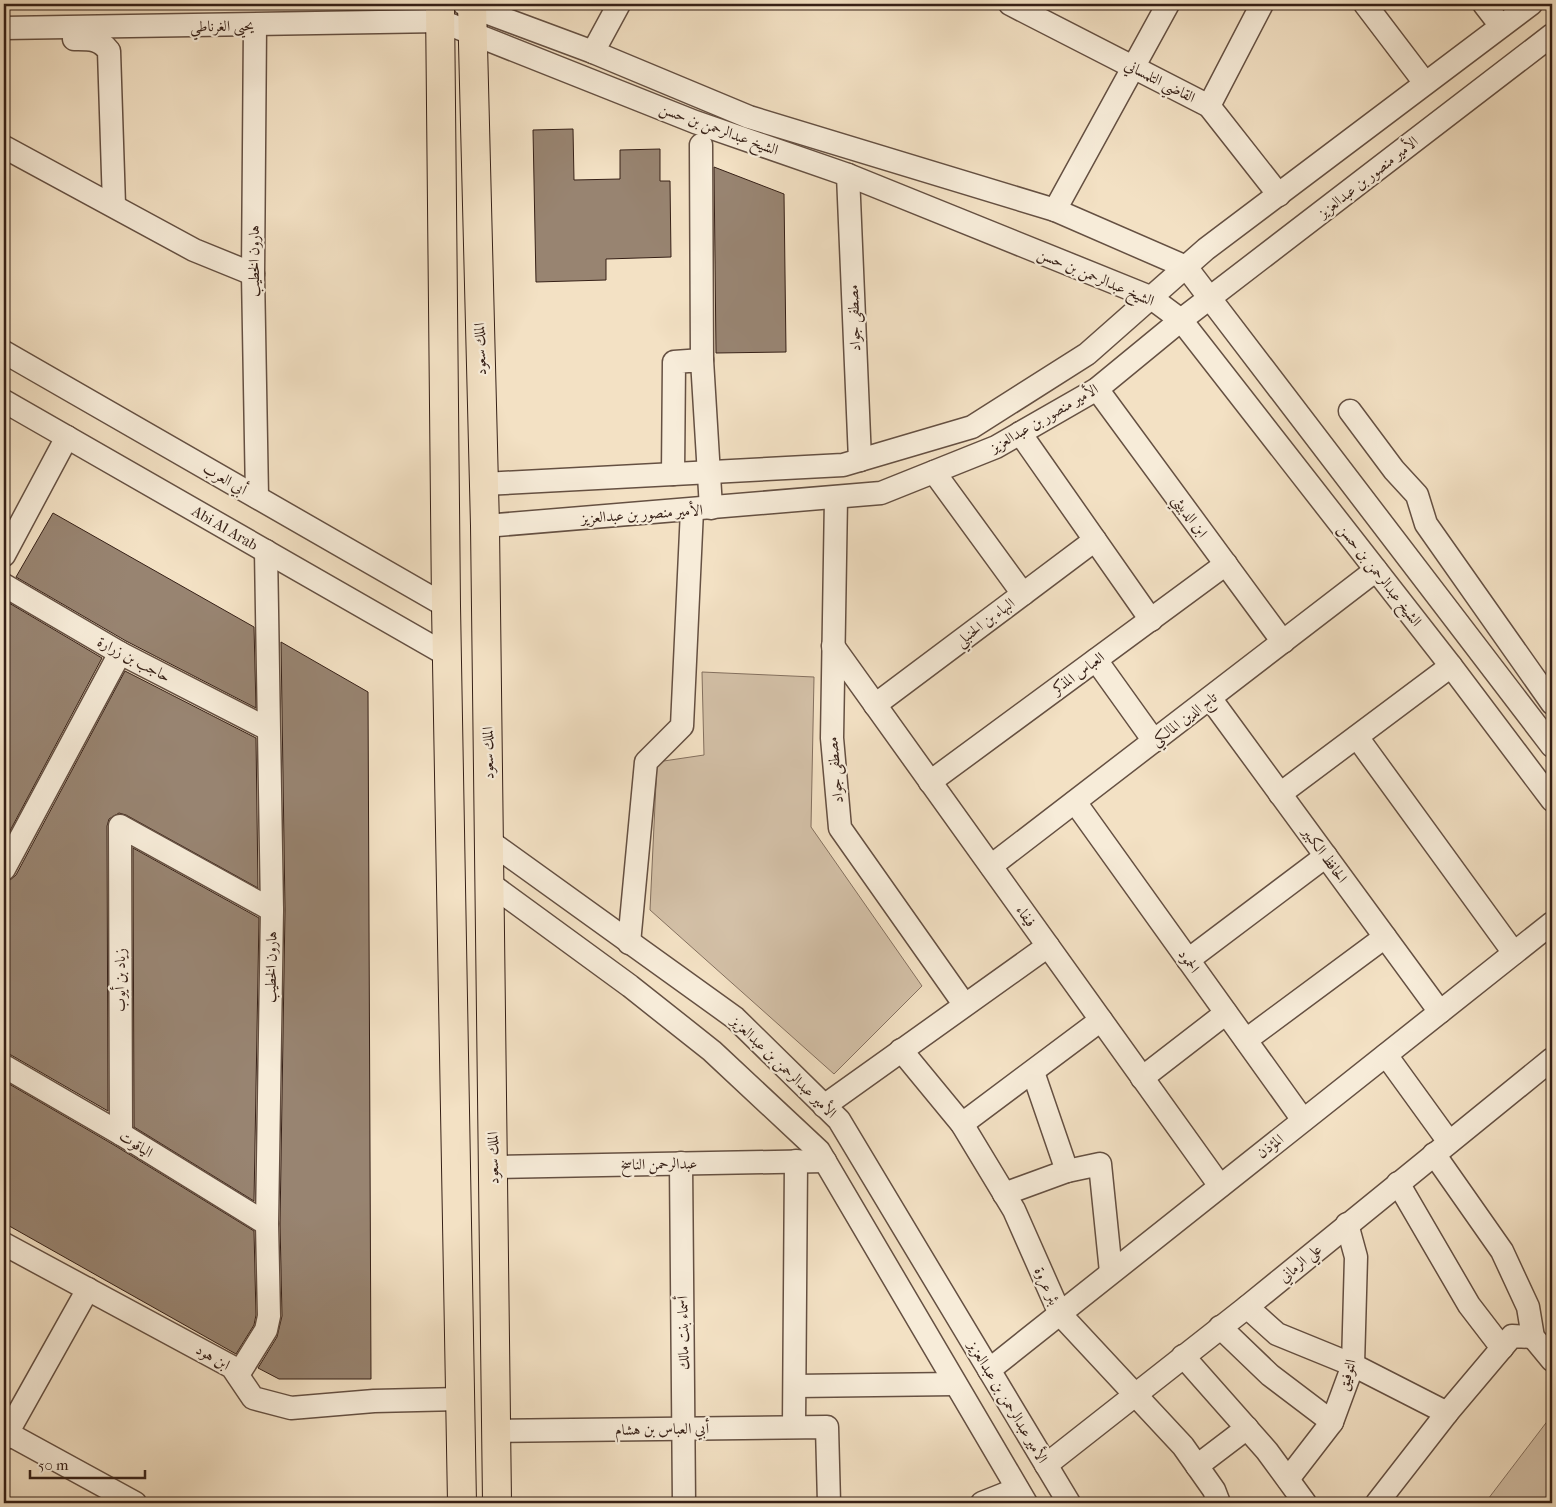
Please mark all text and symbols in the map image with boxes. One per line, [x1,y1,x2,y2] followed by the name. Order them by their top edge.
[190,16,254,41] street label: يحيى الغرناطي
[1119,56,1198,111] street label: القاضي التلمساني
[655,99,781,164] street label: الشيخ عبدالرحمن بن حسن
[1312,131,1422,224] street label: الأمير منصور بن عبدالعزيز
[245,225,264,297] street label: هارون الخطيب
[1033,244,1157,314] street label: الشيخ عبدالرحمن بن حسن
[844,284,866,352] street label: مصطفى جواد
[470,322,490,376] street label: الملك سعود
[984,378,1102,458] street label: الأمير منصور بن عبدالعزيز
[198,457,252,502] street label: أبي العرب
[1164,491,1212,544] street label: ابن الدبيثي
[578,499,704,528] street label: الأمير منصور بن عبدالعزيز
[188,501,261,554] street label: Abi Al Arab
[1330,520,1426,633] street label: الشيخ عبدالرحمن بن حسن
[952,594,1021,654] street label: البهاء بن الحنبلي
[94,632,174,687] street label: حاجب بن زرارة
[1047,648,1108,699] street label: العباس المذكر
[1148,688,1224,754] street label: تاج الدين المالكي
[479,726,497,780] street label: الملك سعود
[823,736,849,804] street label: مصطفى جواد
[1298,822,1351,886] street label: الحافظ الكبير
[1012,901,1040,931] street label: فيفاء
[261,931,282,1003] street label: هارون الخطيب
[1174,946,1204,976] street label: الحمود
[109,948,129,1012] street label: زياد بن أيوب
[725,1009,842,1123] street label: الأمير عبدالرحمن بن عبدالعزيز
[116,1127,156,1161] street label: الياقوت
[1253,1130,1287,1162] street label: المؤذن
[484,1131,502,1185] street label: الملك سعود
[620,1154,698,1179] street label: عبدالرحمن الناسخ
[1275,1240,1328,1290] street label: علي الرماني
[1029,1264,1063,1309] street label: بئر عروة
[671,1295,693,1370] street label: أسماء بنت مالك
[962,1335,1053,1467] street label: الأمير عبدالرحمن بن عبدالعزيز
[193,1340,233,1374] street label: ابن هود
[1334,1357,1360,1393] street label: التوفيق
[615,1417,710,1443] street label: أبي العباس بن هشام
[30,1447,145,1479] scale bar
[38,1456,69,1474] text: 50 m

